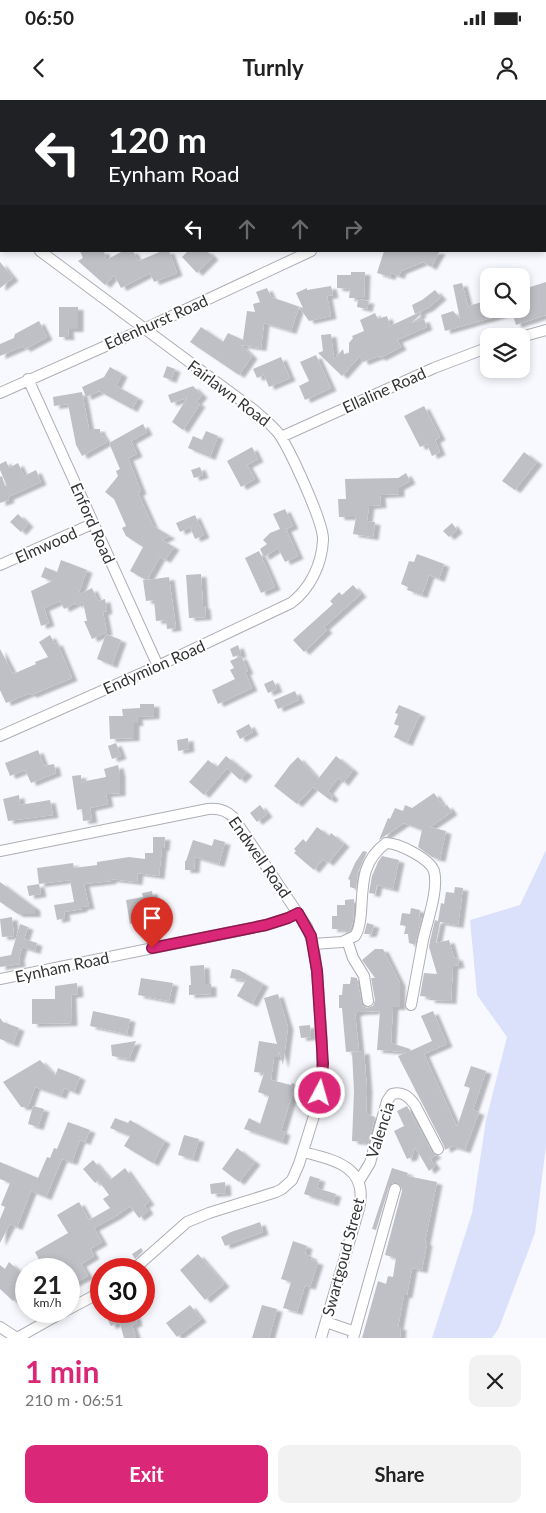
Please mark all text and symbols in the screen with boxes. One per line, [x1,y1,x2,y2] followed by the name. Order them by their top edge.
[25,6,74,29] text: 06:50
[25,54,53,82] icon: back
[242,54,304,81] text: Turnly
[493,54,521,82] icon: person
[108,118,207,160] text: 120 m
[25,120,90,185] icon: left
[108,160,240,187] text: Eynham Road
[180,215,208,243] icon: left
[233,215,261,243] icon: ahead
[286,215,314,243] icon: ahead
[339,215,367,243] icon: right
[480,268,530,378] map controls
[480,268,530,318] button: search
[101,290,210,353] street label: Edenhurst Road
[480,328,530,378] button: layers
[184,355,274,430] street label: Fairlawn Road
[339,363,428,416] street label: Ellaline Road
[67,480,120,566] street label: Enford Road
[12,523,80,567] street label: Elmwood
[100,636,208,698] street label: Endymion Road
[225,812,295,901] street label: Endwell Road
[131,897,173,948] pin
[138,904,166,932] icon: arrive
[13,947,111,986] street label: Eynham Road
[293,1066,345,1118] position arrow
[361,1099,398,1160] street label: Valencia
[318,1195,368,1318] street label: Swartgoud Street
[90,1258,155,1323] speed limit sign: 30
[33,1269,62,1299] text: 21
[33,1295,62,1310] text: km/h
[25,1353,99,1389] text: 1 min
[469,1355,521,1407] button: close
[25,1390,124,1409] text: 210 m · 06:51
[25,1445,268,1503] button: Exit
[278,1445,521,1503] button: Share

